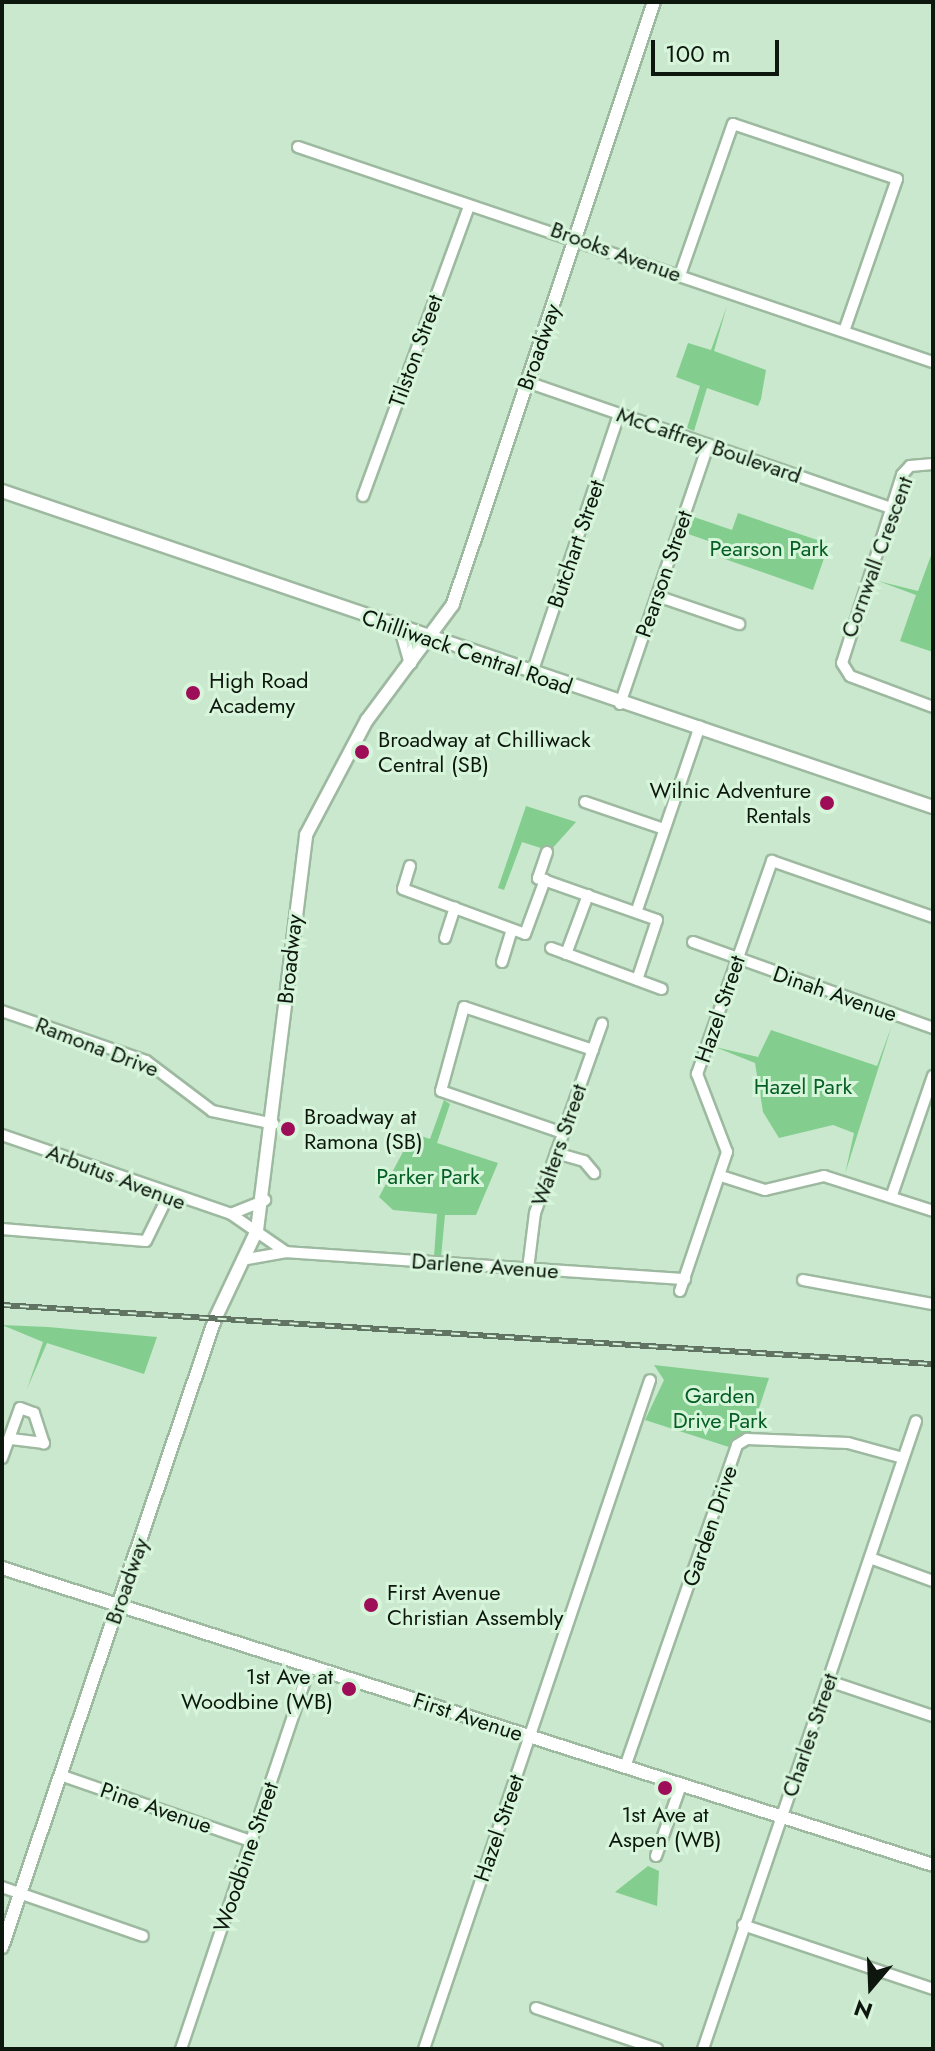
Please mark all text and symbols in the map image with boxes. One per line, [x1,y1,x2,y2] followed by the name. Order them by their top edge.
[655,24,783,74] scale bar
[665,36,731,71] text: 100 m
[547,216,685,288] street label: Brooks Avenue
[383,291,449,411] street label: Tilston Street
[512,300,566,394] street label: Broadway
[613,401,805,489] street label: McCaffrey Boulevard
[836,473,918,641] street label: Cornwall Crescent
[542,477,610,611] street label: Butchart Street
[630,507,698,641] street label: Pearson Street
[709,536,829,562] park label: Pearson Park
[358,604,576,700] street label: Chilliwack Central Road
[209,667,309,718] place label: High Road Academy
[184,684,202,702] marker: High Road Academy
[378,726,591,778] place label: Broadway at Chilliwack Central (SB)
[353,743,371,761] marker: Broadway at Chilliwack Central (SB)
[649,777,811,828] place label: Wilnic Adventure Rentals
[818,794,836,812] marker: Wilnic Adventure Rentals
[272,913,308,1005] street label: Broadway
[689,952,751,1066] street label: Hazel Street
[769,960,901,1028] street label: Dinah Avenue
[32,1011,162,1083] street label: Ramona Drive
[754,1074,852,1100] park label: Hazel Park
[526,1081,592,1209] street label: Walters Street
[304,1103,423,1154] place label: Broadway at Ramona (SB)
[279,1120,297,1138] marker: Broadway at Ramona (SB)
[43,1138,189,1216] street label: Arbutus Avenue
[376,1164,480,1190] park label: Parker Park
[411,1248,559,1284] street label: Darlene Avenue
[673,1382,767,1434] park label: Garden Drive Park
[677,1462,743,1590] street label: Garden Drive
[100,1534,154,1628] street label: Broadway
[387,1579,564,1630] place label: First Avenue Christian Assembly
[362,1596,380,1614] marker: First Avenue Christian Assembly
[181,1663,333,1714] place label: 1st Ave at Woodbine (WB)
[777,1670,843,1800] street label: Charles Street
[340,1680,358,1698] marker: 1st Ave at Woodbine (WB)
[410,1687,526,1747] street label: First Avenue
[468,1771,530,1885] street label: Hazel Street
[97,1777,215,1839] street label: Pine Avenue
[208,1779,284,1935] street label: Woodbine Street
[656,1779,674,1797] marker: 1st Ave at Aspen (WB)
[608,1801,722,1852] place label: 1st Ave at Aspen (WB)
[831,1947,911,2027] north arrow
[850,1992,877,2028] text: N

